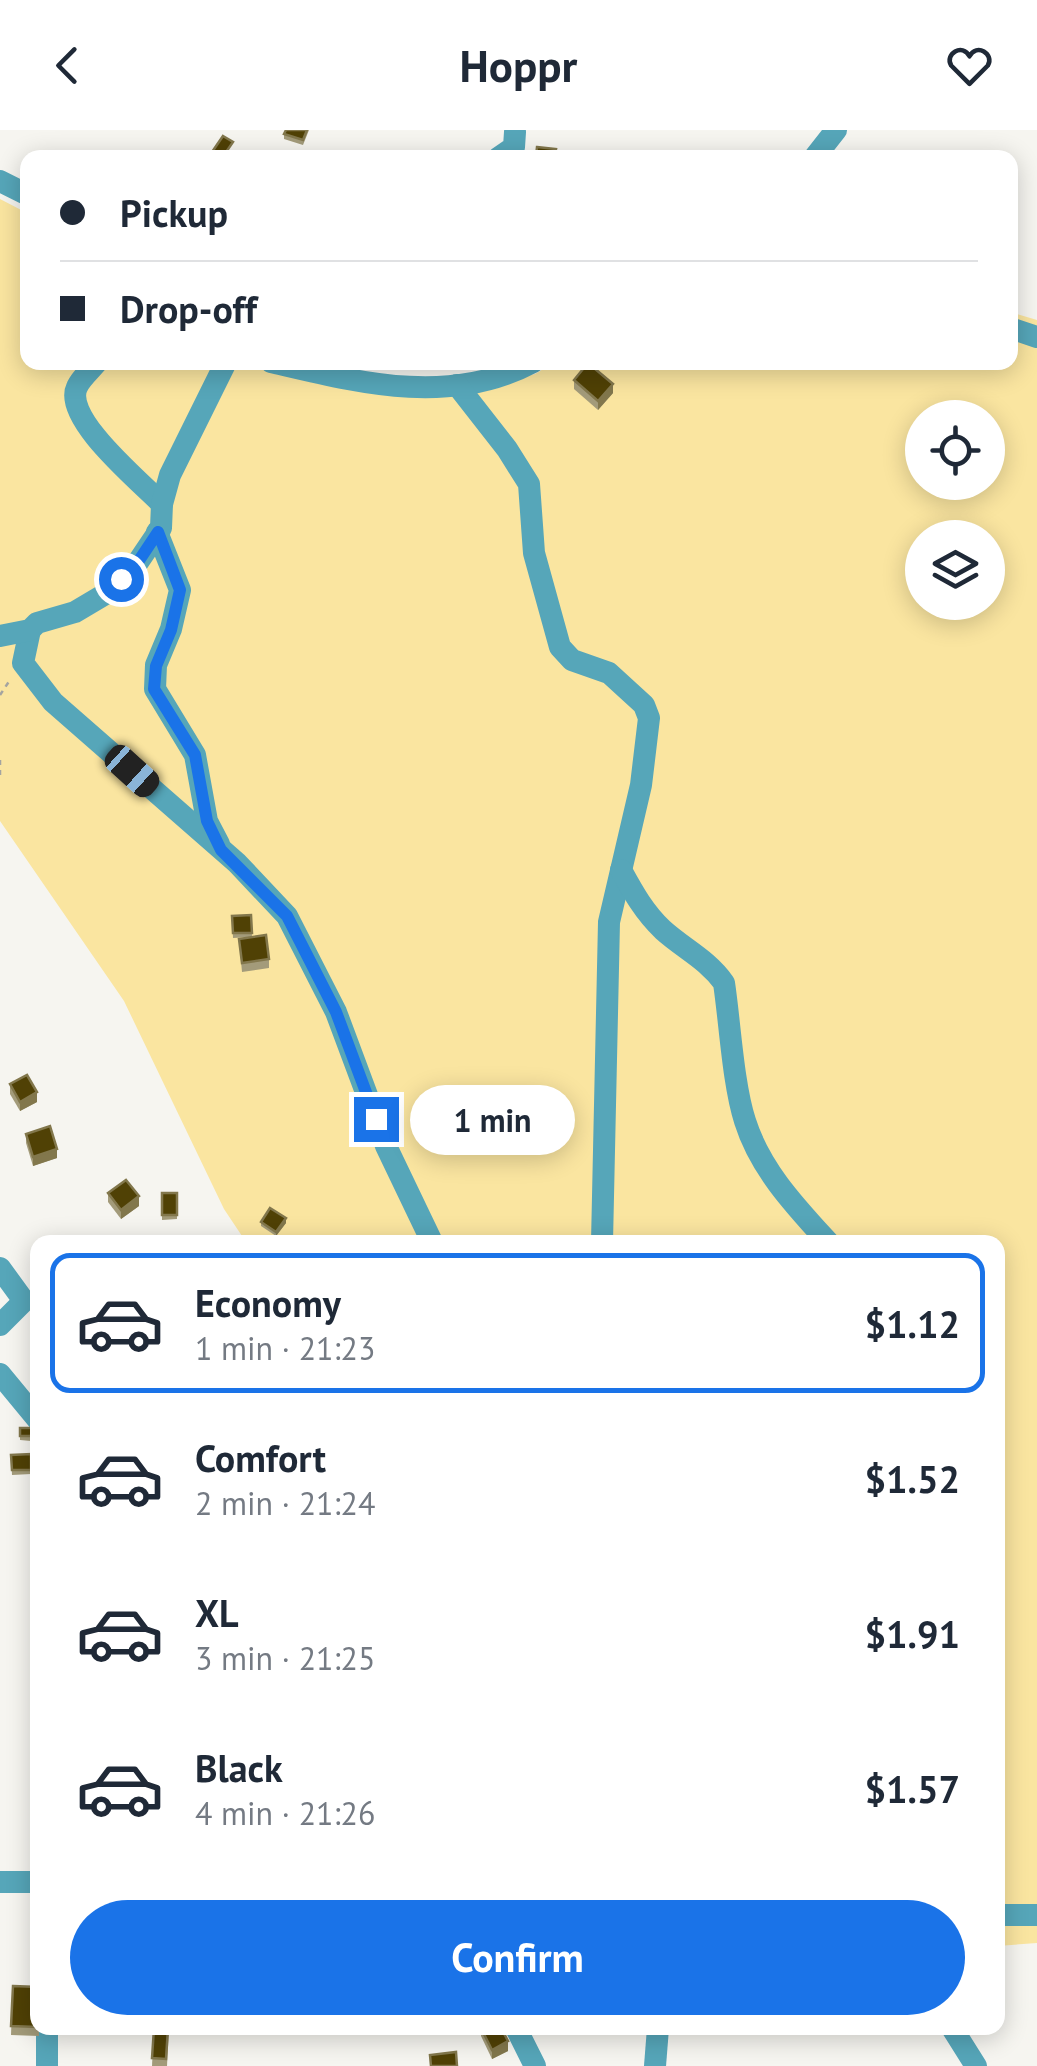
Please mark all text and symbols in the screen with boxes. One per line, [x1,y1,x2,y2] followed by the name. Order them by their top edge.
[460,36,577,94] text: Hoppr
[40,38,95,93] icon: back
[942,38,997,93] icon: heart
[120,188,228,237] text: Pickup
[120,284,257,333] text: Drop-off
[905,400,1005,620] map controls
[905,400,1005,500] button: locate
[905,520,1005,620] button: layers
[99,557,144,602] route start
[100,740,164,802] car
[411,1084,576,1154] callout: 1 min
[354,1097,399,1142] route end
[453,1099,532,1141] text: 1 min
[75,1278,165,1368] icon: car
[195,1278,341,1327] text: Economy
[864,1299,960,1348] text: $1.12
[195,1327,375,1369] text: 1 min · 21:23
[75,1433,165,1523] icon: car
[195,1433,326,1482] text: Comfort
[864,1454,960,1503] text: $1.52
[195,1482,375,1524] text: 2 min · 21:24
[75,1588,165,1678] icon: car
[195,1588,239,1637] text: XL
[864,1609,960,1658] text: $1.91
[195,1637,375,1679] text: 3 min · 21:25
[75,1743,165,1833] icon: car
[195,1743,283,1792] text: Black
[864,1764,960,1813] text: $1.57
[195,1792,375,1834] text: 4 min · 21:26
[70,1900,965,2015] button: Confirm

